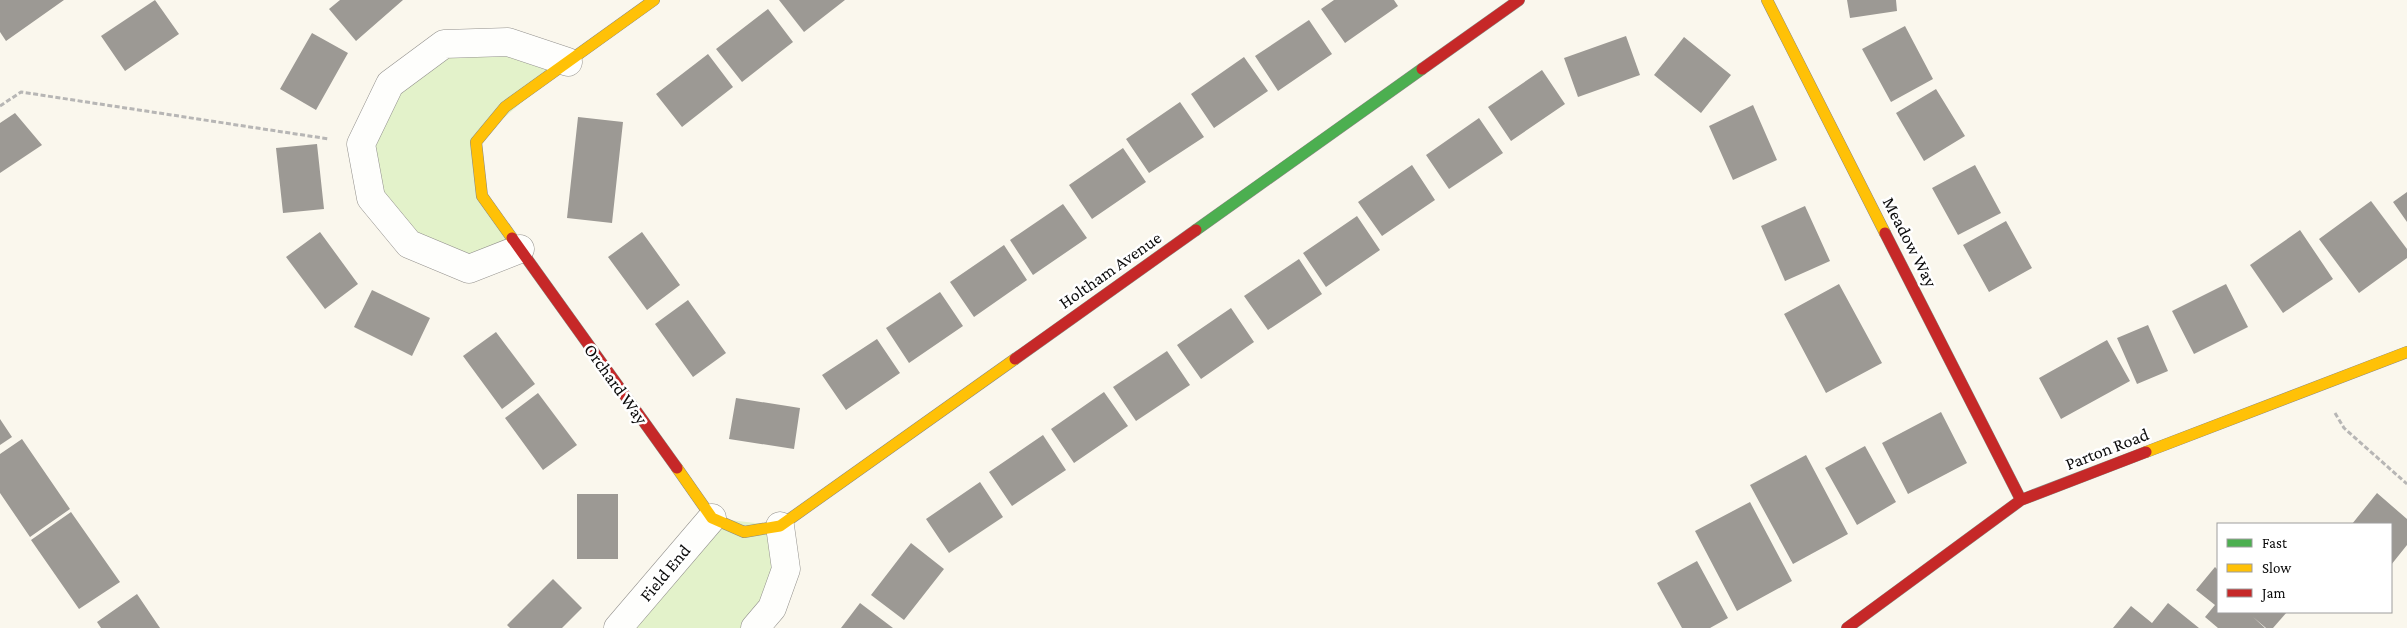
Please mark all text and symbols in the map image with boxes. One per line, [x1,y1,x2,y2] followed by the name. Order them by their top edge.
[1879,194,1942,291] street label: Meadow Way
[1055,227,1165,313] street label: Holtham Avenue
[580,340,652,429] street label: Orchard Way
[2062,424,2152,474] street label: Parton Road
[2217,523,2392,613] legend
[2262,535,2288,551] text: Fast
[636,540,695,605] street label: Field End
[2262,560,2292,576] text: Slow
[2260,585,2285,602] text: Jam

